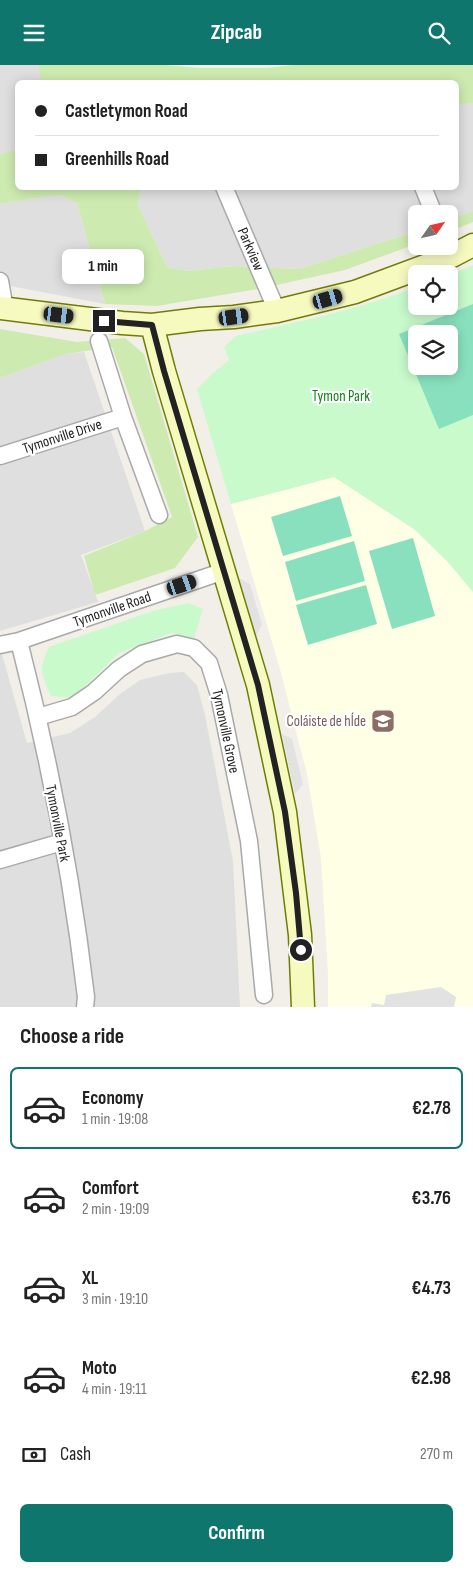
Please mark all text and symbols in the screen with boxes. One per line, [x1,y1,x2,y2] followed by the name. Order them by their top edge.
[20,19,48,47] icon: menu
[211,19,262,46] text: Zipcab
[425,19,453,47] icon: search
[65,100,188,123] text: Castletymon Road
[65,148,169,171] text: Greenhills Road
[408,205,458,255] north arrow
[408,205,458,375] map controls
[233,225,268,274] street label: Parkview
[63,249,145,283] callout: 1 min
[88,257,118,276] text: 1 min
[408,265,458,315] button: locate
[311,288,344,310] car
[43,306,74,324] car
[218,307,249,327] car
[93,310,115,332] route end
[408,325,458,375] button: layers
[312,387,370,406] park label: Tymon Park
[20,415,104,458] street label: Tymonville Drive
[165,573,198,597] car
[71,587,154,632] street label: Tymonville Road
[207,687,244,775] street label: Tymonville Grove
[370,708,396,734] school or university icon: Coláiste de hÍde
[287,712,366,731] place label: Coláiste de hÍde
[41,783,74,863] street label: Tymonville Park
[290,939,312,961] route start
[20,1023,124,1050] text: Choose a ride
[22,1086,67,1131] icon: car
[82,1087,144,1110] text: Economy
[412,1097,451,1120] text: €2.78
[82,1110,148,1129] text: 1 min · 19:08
[22,1176,67,1221] icon: car
[82,1177,139,1200] text: Comfort
[412,1187,451,1210] text: €3.76
[82,1200,149,1219] text: 2 min · 19:09
[22,1266,67,1311] icon: car
[82,1267,98,1290] text: XL
[411,1277,451,1300] text: €4.73
[82,1290,148,1309] text: 3 min · 19:10
[22,1356,67,1401] icon: car
[82,1357,117,1380] text: Moto
[411,1367,451,1390] text: €2.98
[82,1380,147,1399] text: 4 min · 19:11
[20,1441,48,1469] icon: cash
[60,1443,91,1466] text: Cash
[420,1445,453,1464] text: 270 m
[20,1504,453,1562] button: Confirm

